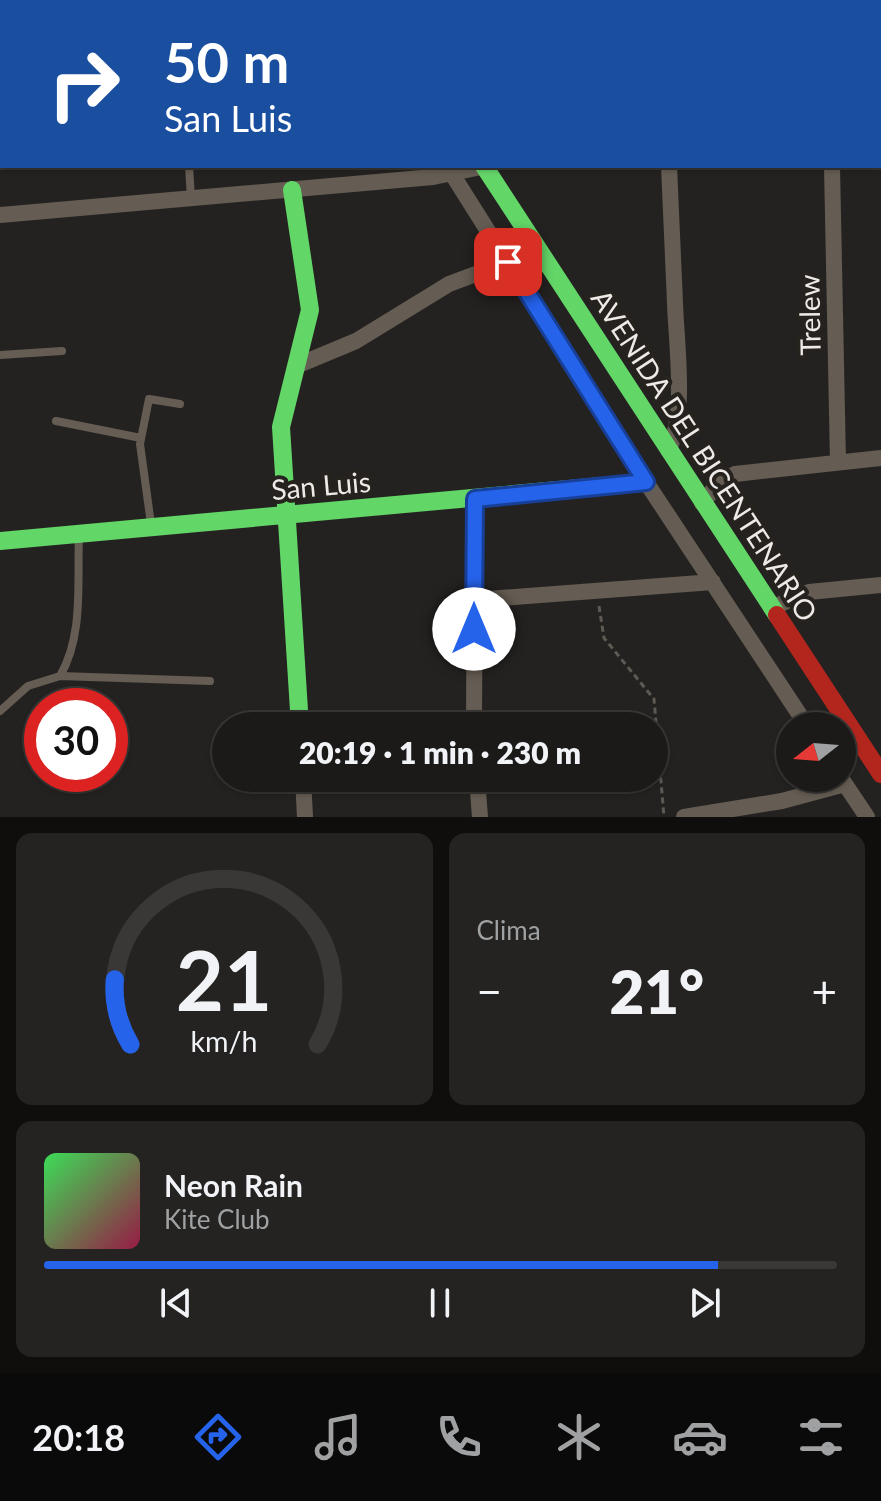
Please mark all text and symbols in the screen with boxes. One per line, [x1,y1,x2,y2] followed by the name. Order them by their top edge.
[164,28,289,95] text: 50 m
[32,32,136,136] icon: right
[164,96,292,140] text: San Luis
[474,228,542,296] pin
[486,240,530,284] icon: arrive
[791,274,827,356] street label: Trelew
[585,283,825,627] street label: AVENIDA DEL BICENTENARIO
[270,464,372,506] street label: San Luis
[432,587,516,671] position arrow
[24,688,128,792] speed limit sign: 30
[776,712,856,792] north arrow
[776,712,856,792] map controls
[299,734,581,770] text: 20:19 · 1 min · 230 m
[477,914,541,946] text: Clima
[176,929,273,1029] text: 21
[609,955,704,1027] text: 21°
[477,965,502,1017] text: −
[811,965,837,1017] text: +
[191,1024,258,1058] text: km/h
[164,1167,303,1203] text: Neon Rain
[164,1203,270,1235] text: Kite Club
[154,1281,198,1325] icon: previous
[418,1281,462,1325] icon: pause
[683,1281,727,1325] icon: next
[190,1409,246,1465] icon: directions
[310,1409,366,1465] icon: music
[431,1409,487,1465] icon: phone
[551,1409,607,1465] icon: climate
[672,1409,728,1465] icon: car
[793,1409,849,1465] icon: filters
[32,1415,125,1459] text: 20:18

